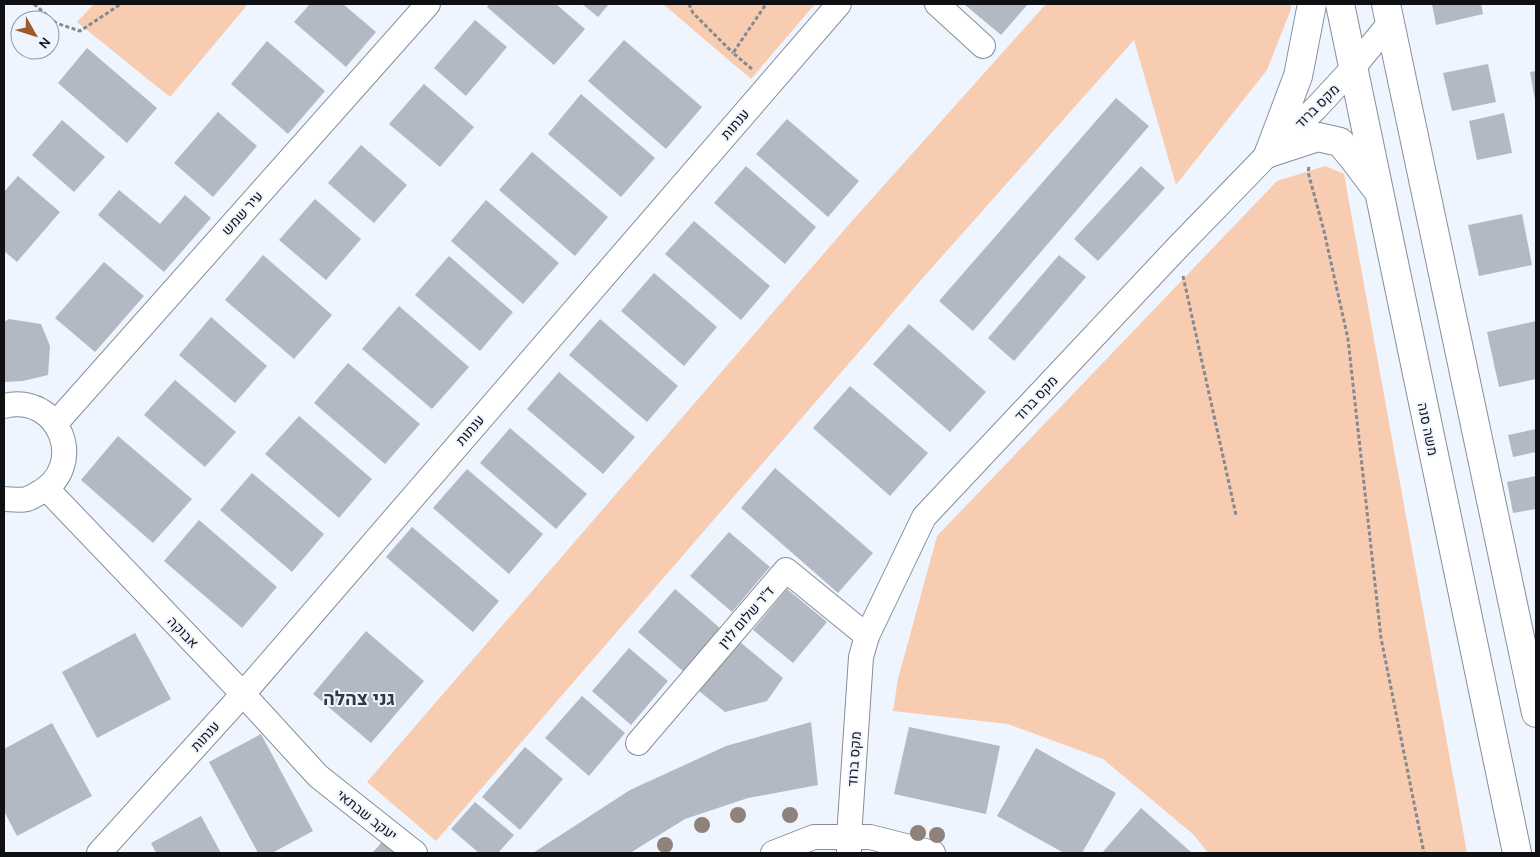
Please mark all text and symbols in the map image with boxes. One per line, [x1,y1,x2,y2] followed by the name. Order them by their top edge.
[10,10,60,60] north arrow
[35,34,54,52] text: N
[1292,81,1343,132] street label: מקס ברוד
[718,106,753,143] street label: ענתות
[218,188,267,239] street label: עיר שמש
[1011,372,1062,424] street label: מקס ברוד
[1414,401,1441,457] street label: משה סנה
[453,412,488,449] street label: ענתות
[715,583,778,652] street label: ד"ר שלום לוין
[164,613,202,652] street label: אבוקה
[323,688,395,710] district label: גני צהלה
[187,718,223,755] street label: ענתות
[844,731,865,787] street label: מקס ברוד
[333,786,400,844] street label: יעקב שבתאי

